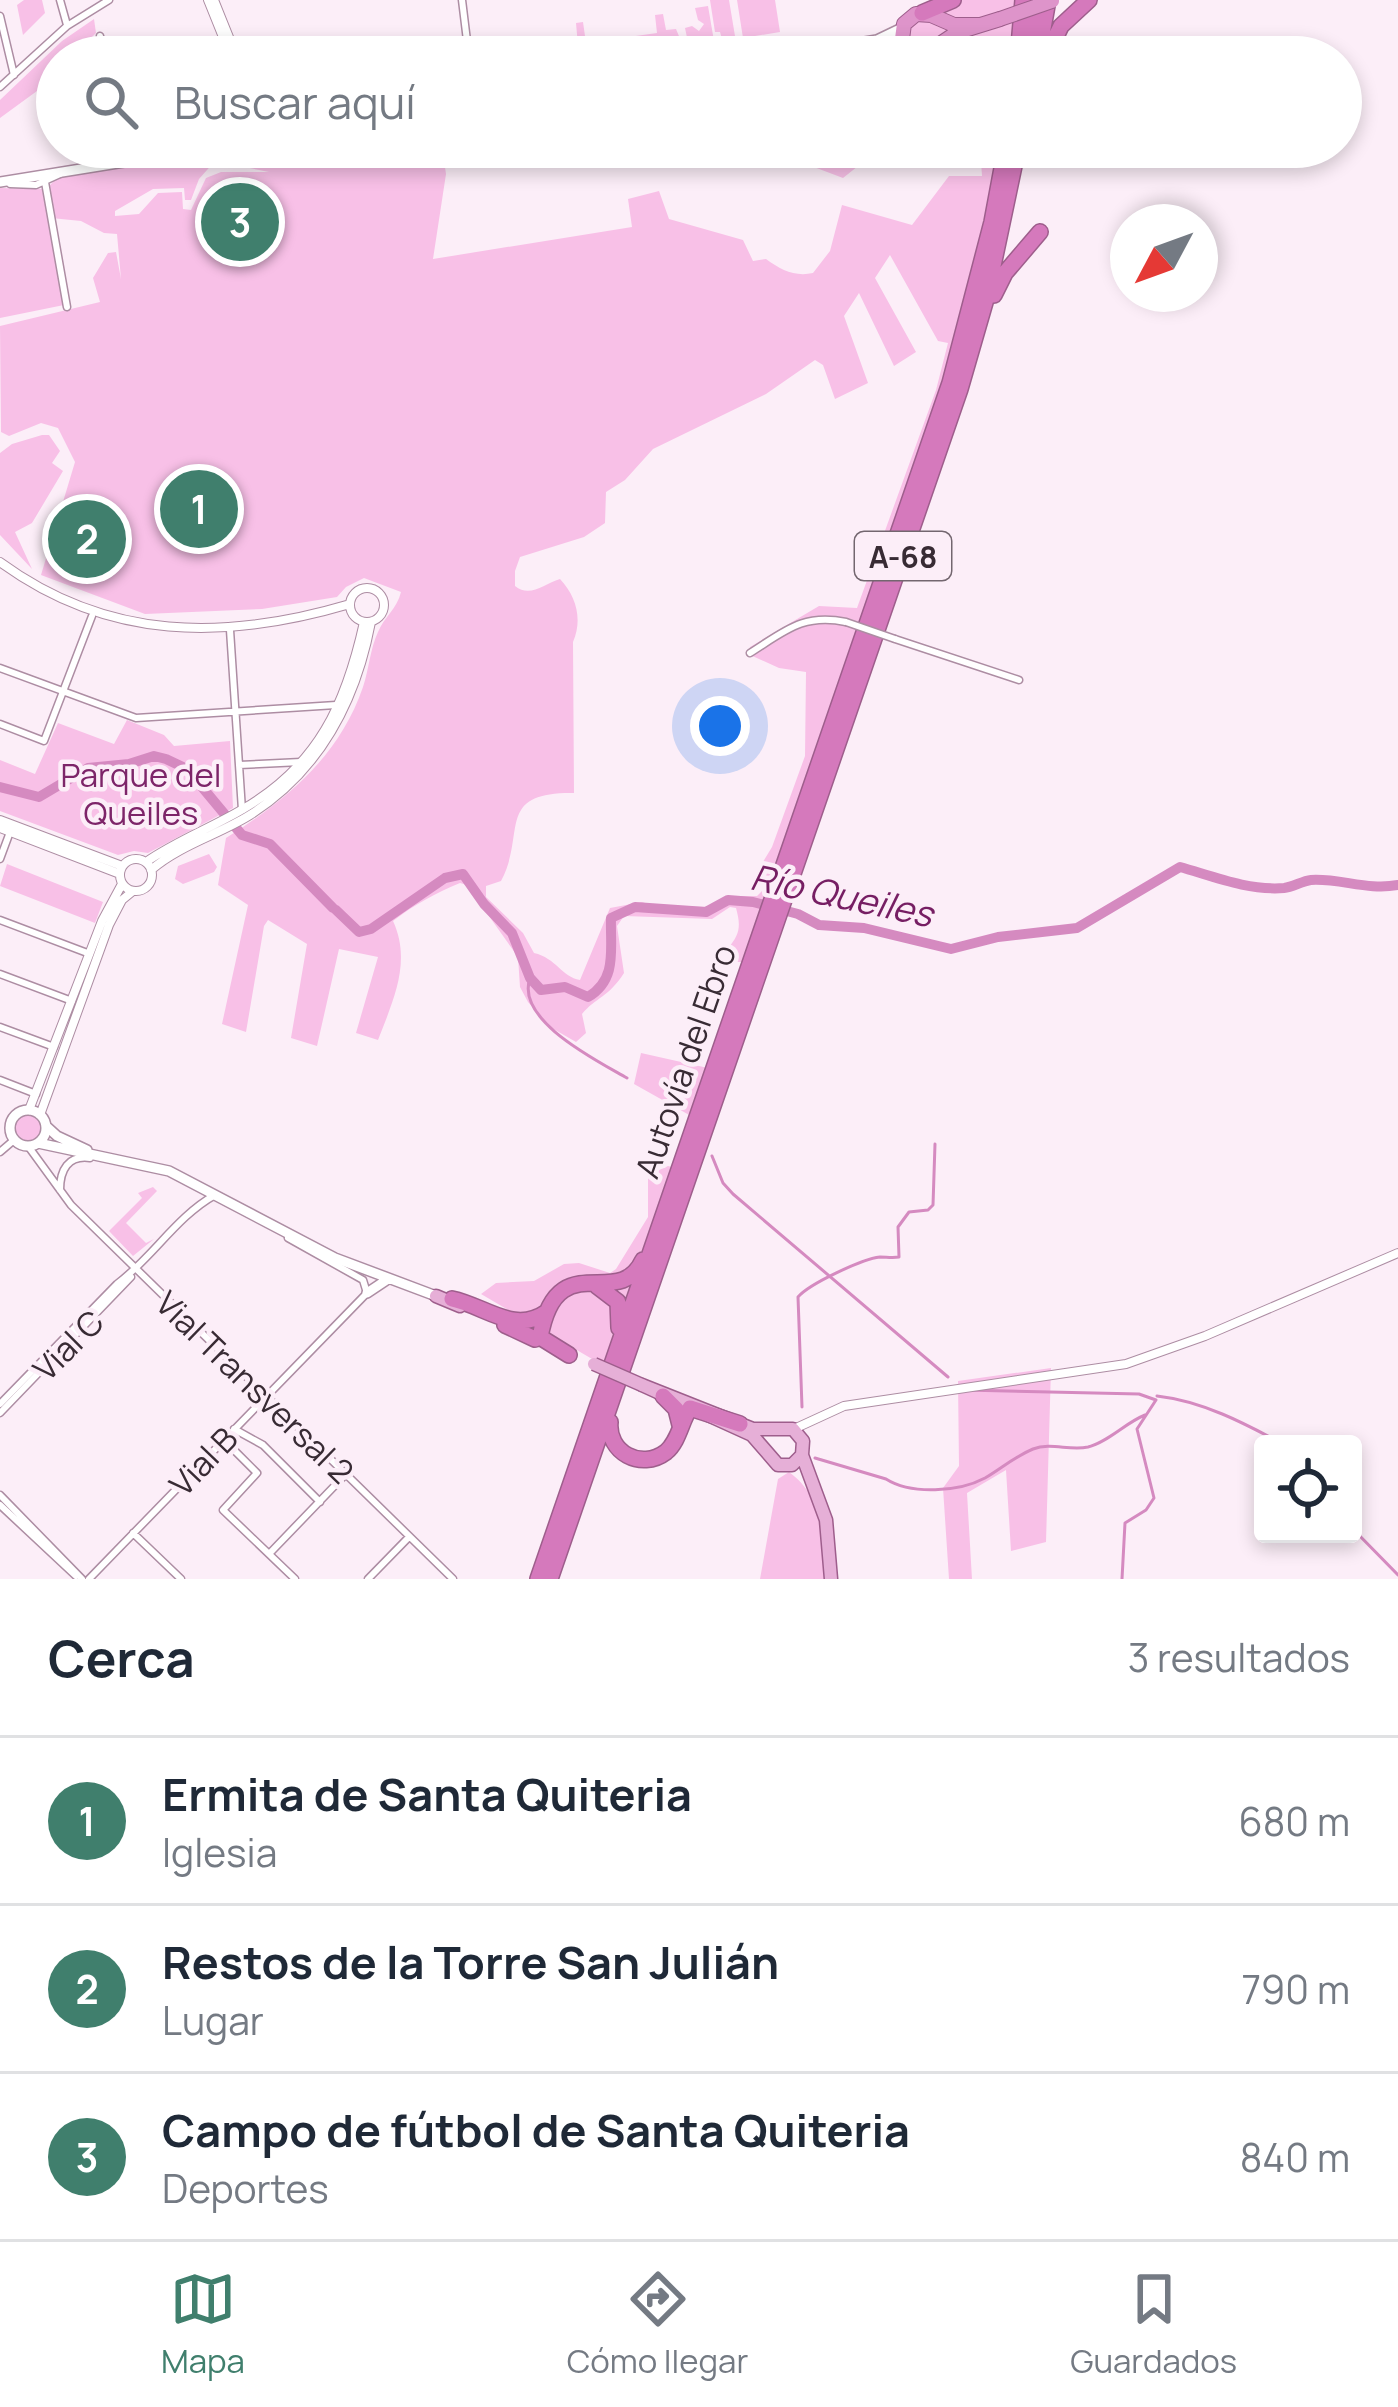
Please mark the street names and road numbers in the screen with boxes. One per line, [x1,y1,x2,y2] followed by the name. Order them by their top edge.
[855,532,951,580] road number: A-68
[624,938,746,1184] street label: Autovía del Ebro
[146,1281,364,1493] street label: Vial Transversal 2
[23,1300,113,1390] street label: Vial C
[159,1417,247,1505] street label: Vial B

